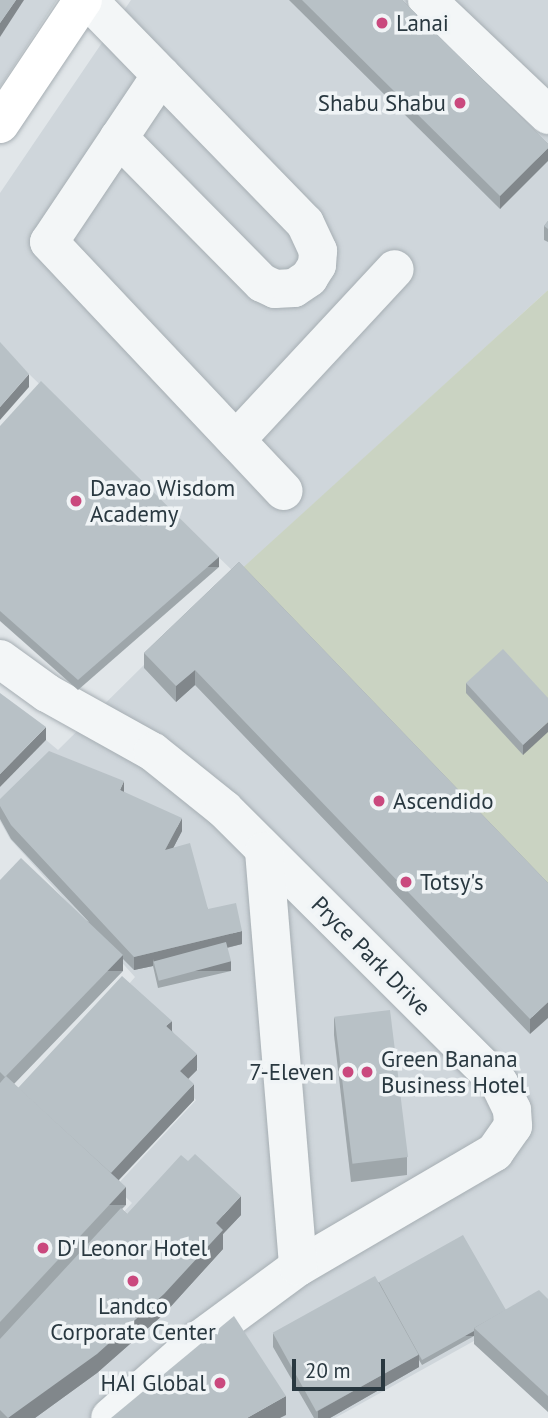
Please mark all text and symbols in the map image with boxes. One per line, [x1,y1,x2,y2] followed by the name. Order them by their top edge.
[396,9,449,37] place label: Lanai
[374,15,390,31] marker: Lanai
[318,89,446,117] place label: Shabu Shabu
[452,95,468,111] marker: Shabu Shabu
[90,474,236,528] place label: Davao Wisdom Academy
[68,493,84,509] marker: Davao Wisdom Academy
[393,787,493,815] place label: Ascendido
[371,793,387,809] marker: Ascendido
[420,868,484,896] place label: Totsy's
[398,874,414,890] marker: Totsy's
[305,890,437,1022] street label: Pryce Park Drive
[381,1045,526,1099] place label: Green Banana Business Hotel
[249,1058,334,1086] place label: 7-Eleven
[340,1064,356,1080] marker: 7-Eleven
[359,1064,375,1080] marker: Green Banana Business Hotel
[57,1234,209,1262] place label: D' Leonor Hotel
[35,1240,51,1256] marker: D' Leonor Hotel
[125,1273,141,1289] marker: Landco Corporate Center
[50,1292,216,1346] place label: Landco Corporate Center
[296,1344,389,1388] scale bar
[305,1357,351,1384] text: 20 m
[101,1369,206,1397] place label: HAI Global
[212,1375,228,1391] marker: HAI Global

